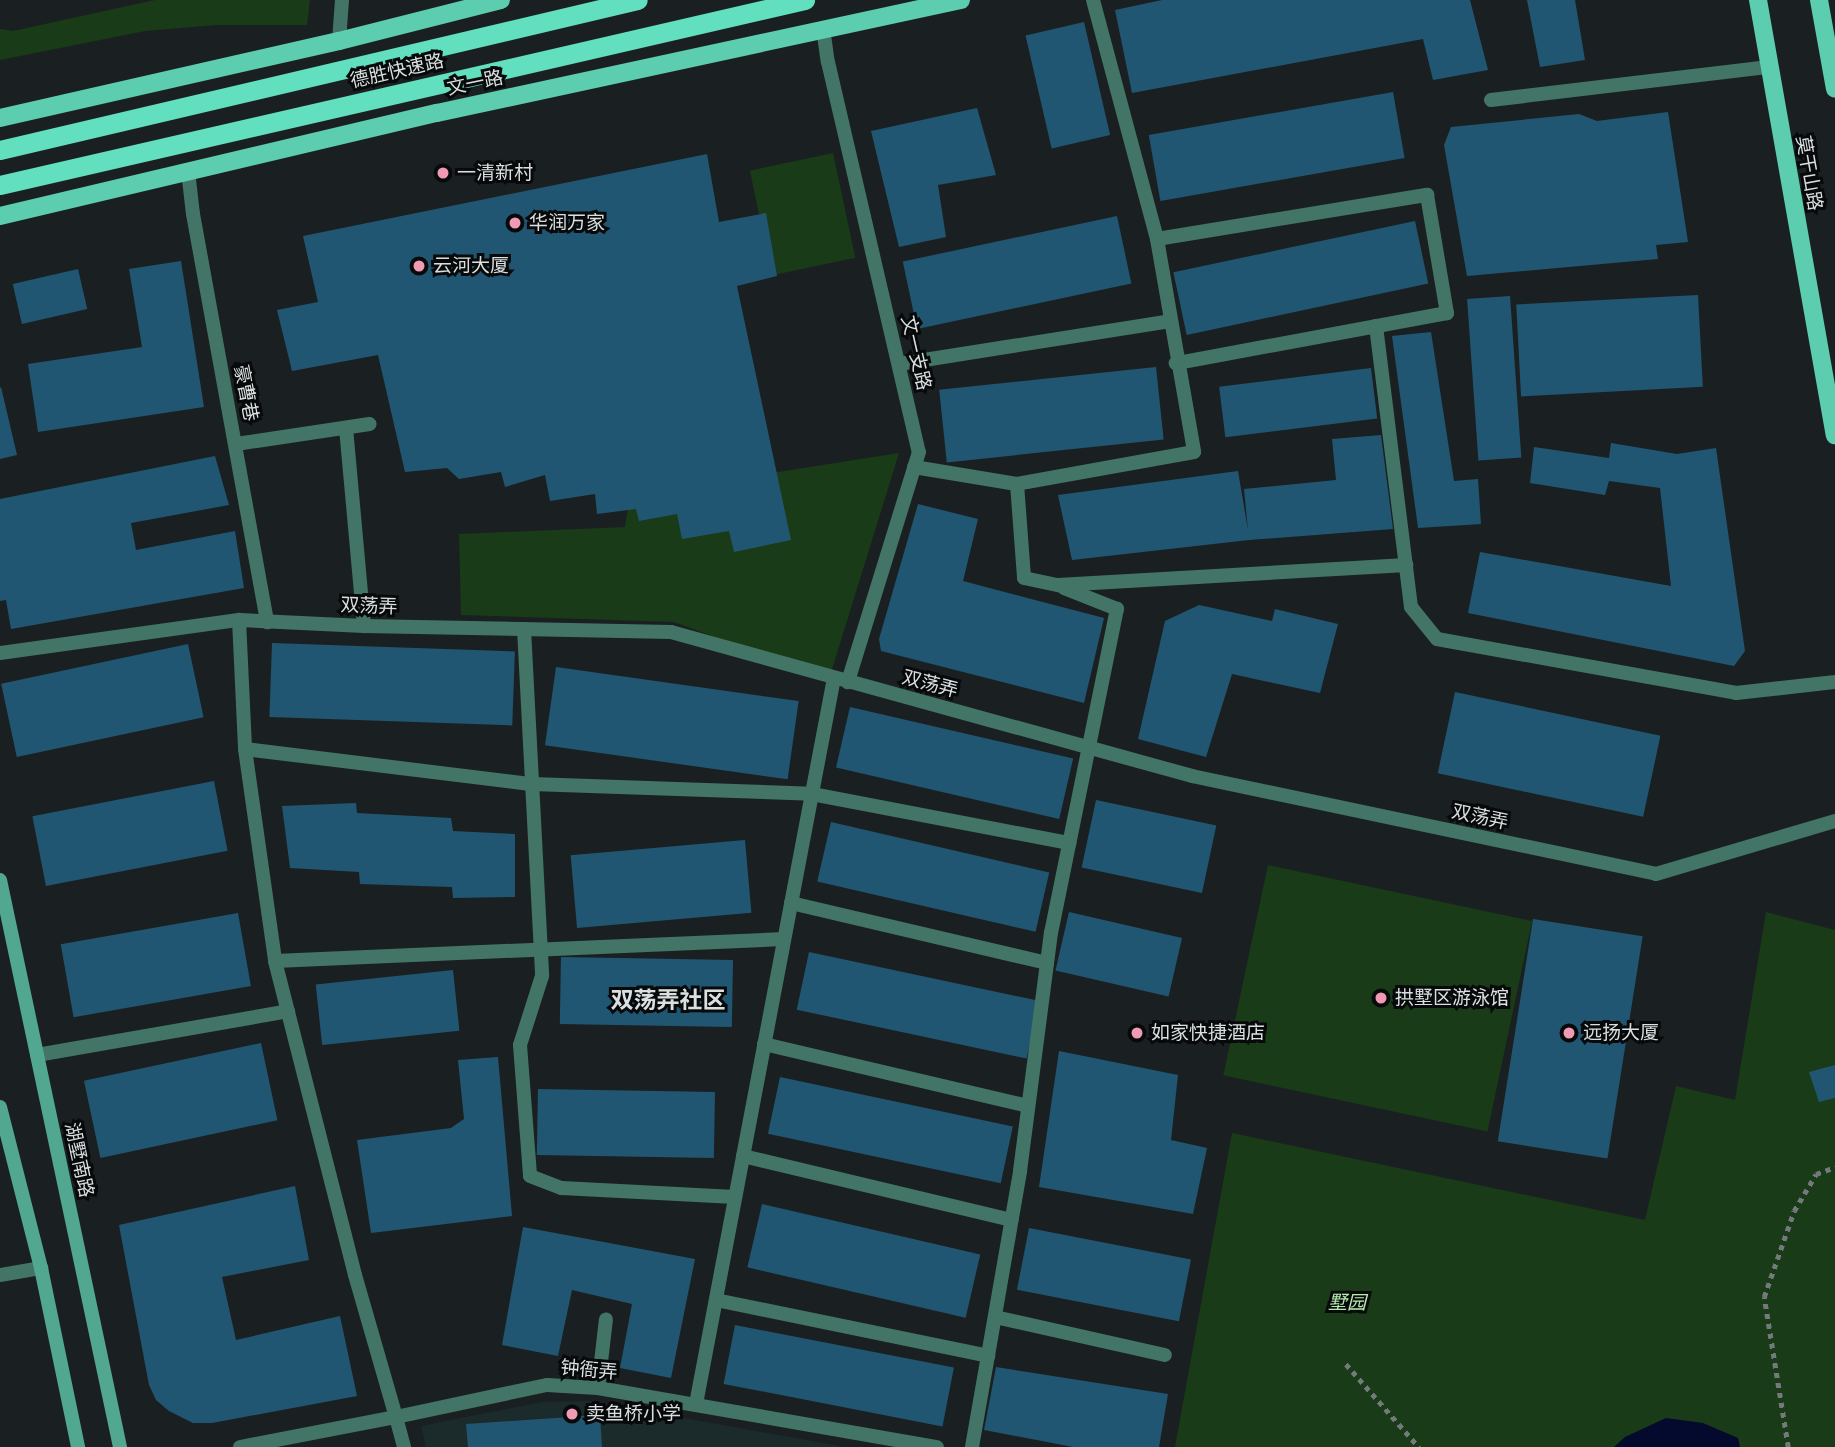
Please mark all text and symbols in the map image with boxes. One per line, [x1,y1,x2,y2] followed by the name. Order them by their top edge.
[348,49,446,93] street label: 德胜快速路
[445,66,505,100] street label: 文一路
[1791,134,1827,212] street label: 莫干山路
[457,162,533,184] place label: 一清新村
[435,165,451,181] marker: 一清新村
[529,212,605,234] place label: 华润万家
[507,215,523,231] marker: 华润万家
[433,255,509,277] place label: 云河大厦
[411,258,427,274] marker: 云河大厦
[896,313,936,393] street label: 文一支路
[229,363,263,423] street label: 豪曹巷
[340,594,398,618] street label: 双荡弄
[900,666,960,702] street label: 双荡弄
[1450,800,1510,834] street label: 双荡弄
[611,986,725,1014] district label: 双荡弄社区
[1395,987,1509,1009] place label: 拱墅区游泳馆
[1373,990,1389,1006] marker: 拱墅区游泳馆
[1151,1022,1265,1044] place label: 如家快捷酒店
[1583,1022,1659,1044] place label: 远扬大厦
[1129,1025,1145,1041] marker: 如家快捷酒店
[1561,1025,1577,1041] marker: 远扬大厦
[60,1120,98,1200] street label: 湖墅南路
[1328,1292,1366,1314] park label: 墅园
[560,1356,618,1384] street label: 钟衙弄
[586,1403,681,1425] place label: 卖鱼桥小学
[564,1406,580,1422] marker: 卖鱼桥小学

